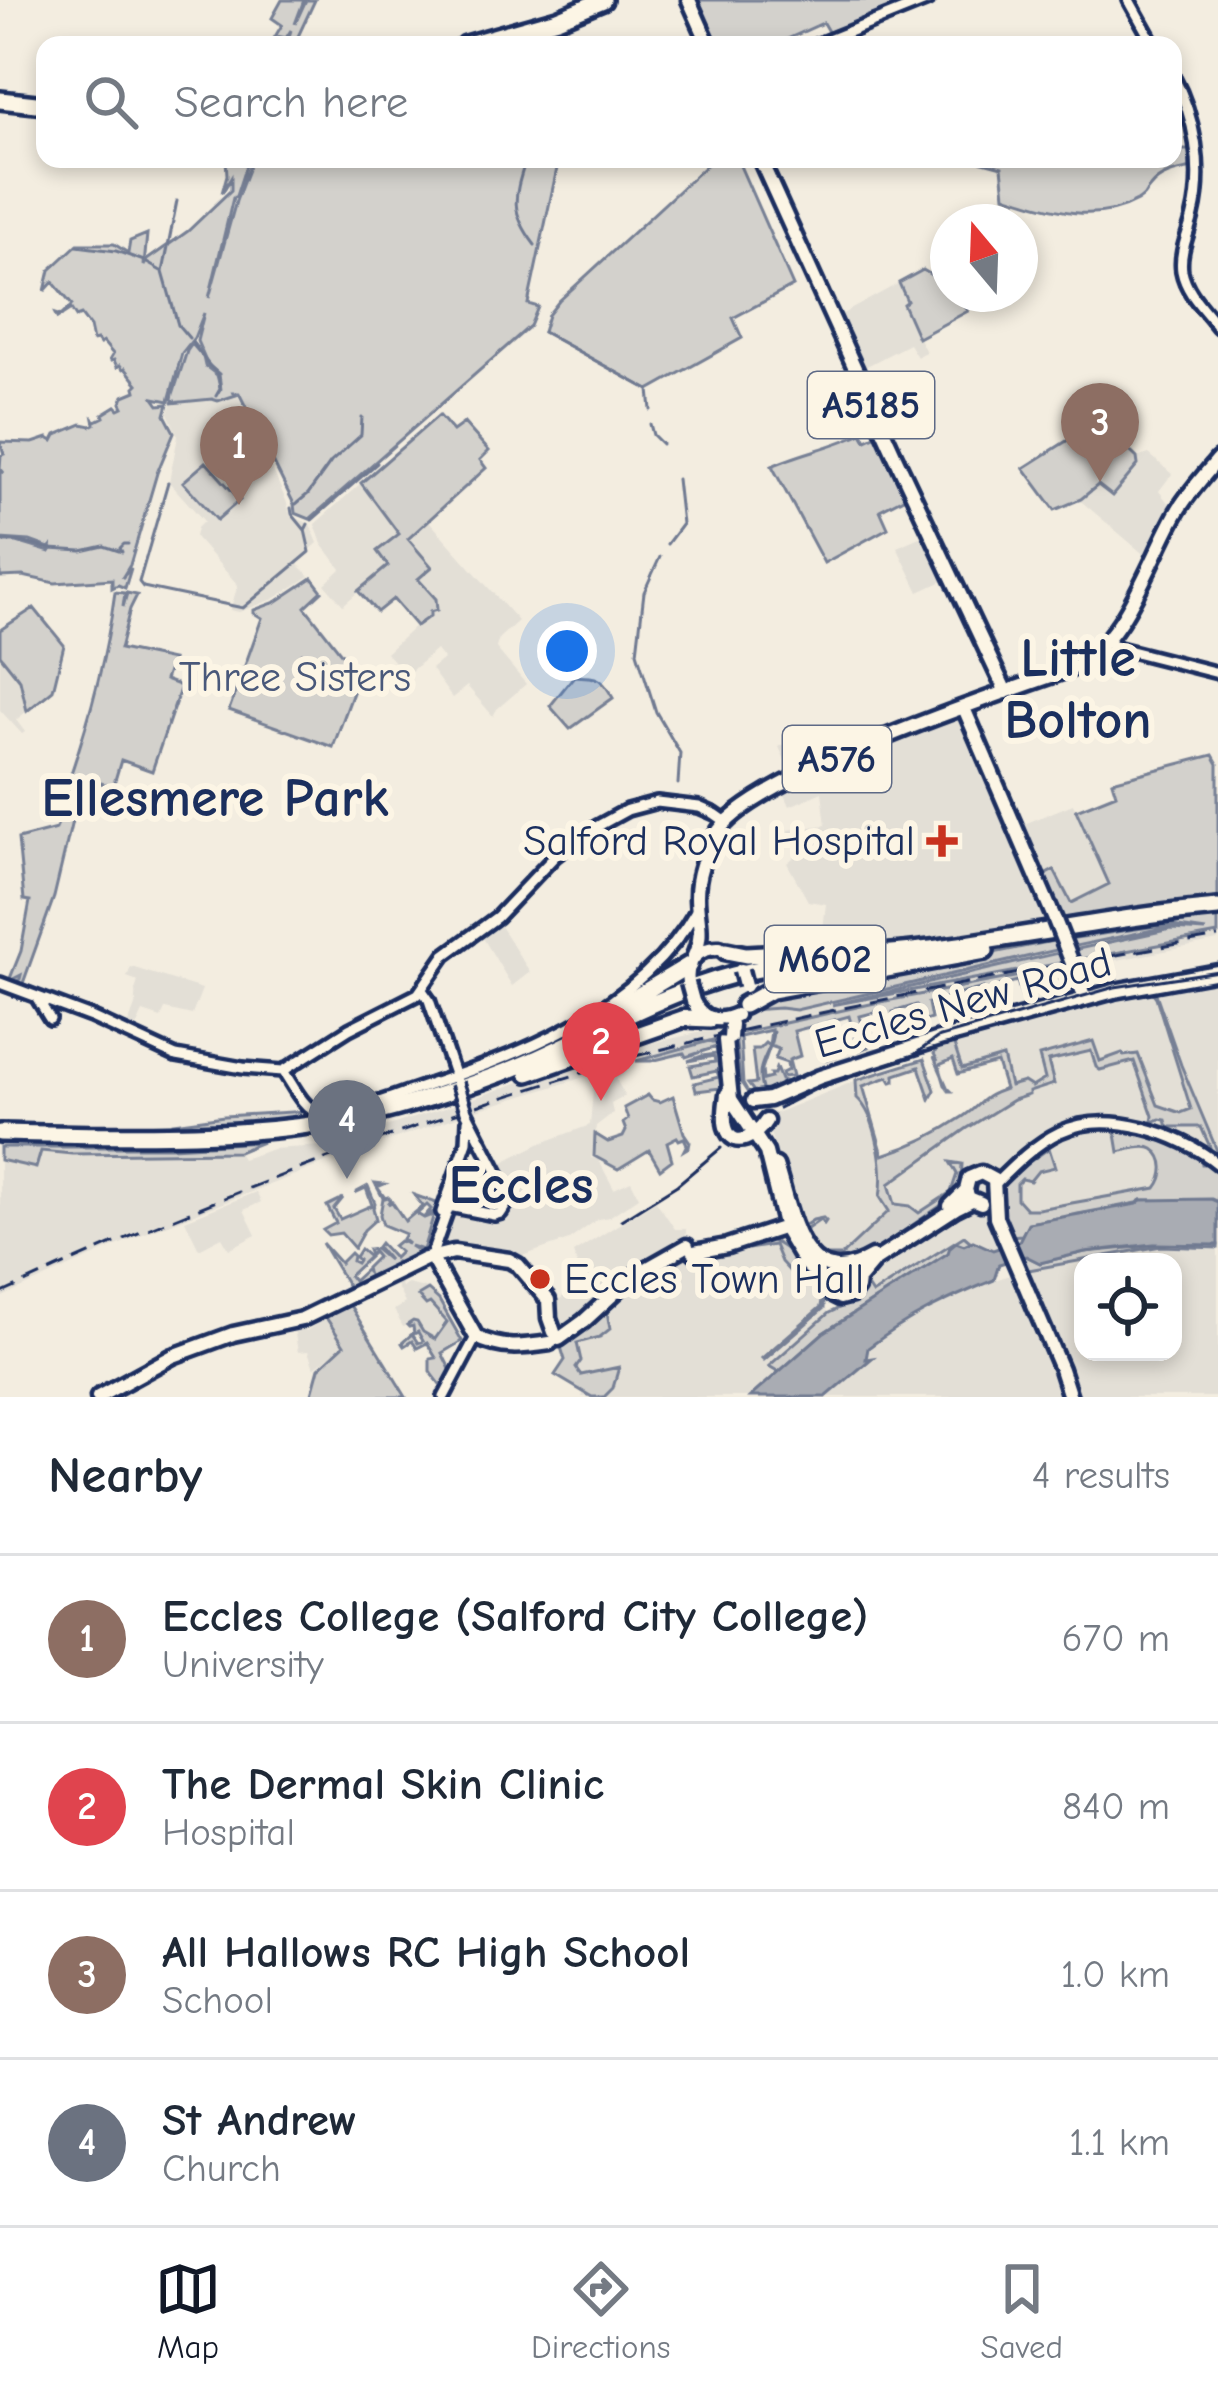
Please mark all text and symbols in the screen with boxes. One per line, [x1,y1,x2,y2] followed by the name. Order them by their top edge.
[36,36,1182,168] search box
[78,69,144,135] icon: search
[174,76,408,128] text: Search here
[930,204,1038,312] north arrow
[808,372,934,438] road number: A5185
[1061,383,1139,482] pin: 3
[200,406,278,505] pin: 1
[537,621,597,681] your location
[1004,627,1152,752] district label: Little Bolton
[179,653,411,702] park label: Three Sisters
[783,726,891,792] road number: A576
[41,767,389,830] district label: Ellesmere Park
[523,817,915,866] place label: Salford Royal Hospital
[926,825,958,857] marker: Salford Royal Hospital
[765,926,885,992] road number: M602
[809,937,1117,1069] street label: Eccles New Road
[562,1002,640,1101] pin: 2
[308,1080,386,1179] pin: 4
[449,1154,594,1217] district label: Eccles
[1074,1253,1182,1361] map controls
[1074,1253,1182,1361] button: locate
[564,1255,864,1304] place label: Eccles Town Hall
[527,1266,553,1292] marker: Eccles Town Hall
[48,1446,202,1505] text: Nearby
[1032,1453,1170,1498] text: 4 results
[162,1590,868,1642] text: Eccles College (Salford City College)
[79,1616,95,1661] text: 1
[1061,1616,1170,1661] text: 670 m
[162,1642,324,1687] text: University
[162,1758,604,1810] text: The Dermal Skin Clinic
[77,1784,97,1829] text: 2
[1062,1784,1170,1829] text: 840 m
[162,1810,295,1855] text: Hospital
[162,1926,690,1978] text: All Hallows RC High School
[77,1952,97,1997] text: 3
[1061,1952,1170,1997] text: 1.0 km
[162,1978,273,2023] text: School
[162,2094,357,2146] text: St Andrew
[78,2120,96,2165] text: 4
[1069,2120,1170,2165] text: 1.1 km
[162,2146,281,2191] text: Church
[155,2256,221,2366] tab: Map
[531,2256,671,2366] tab: Directions
[981,2256,1063,2366] tab: Saved

